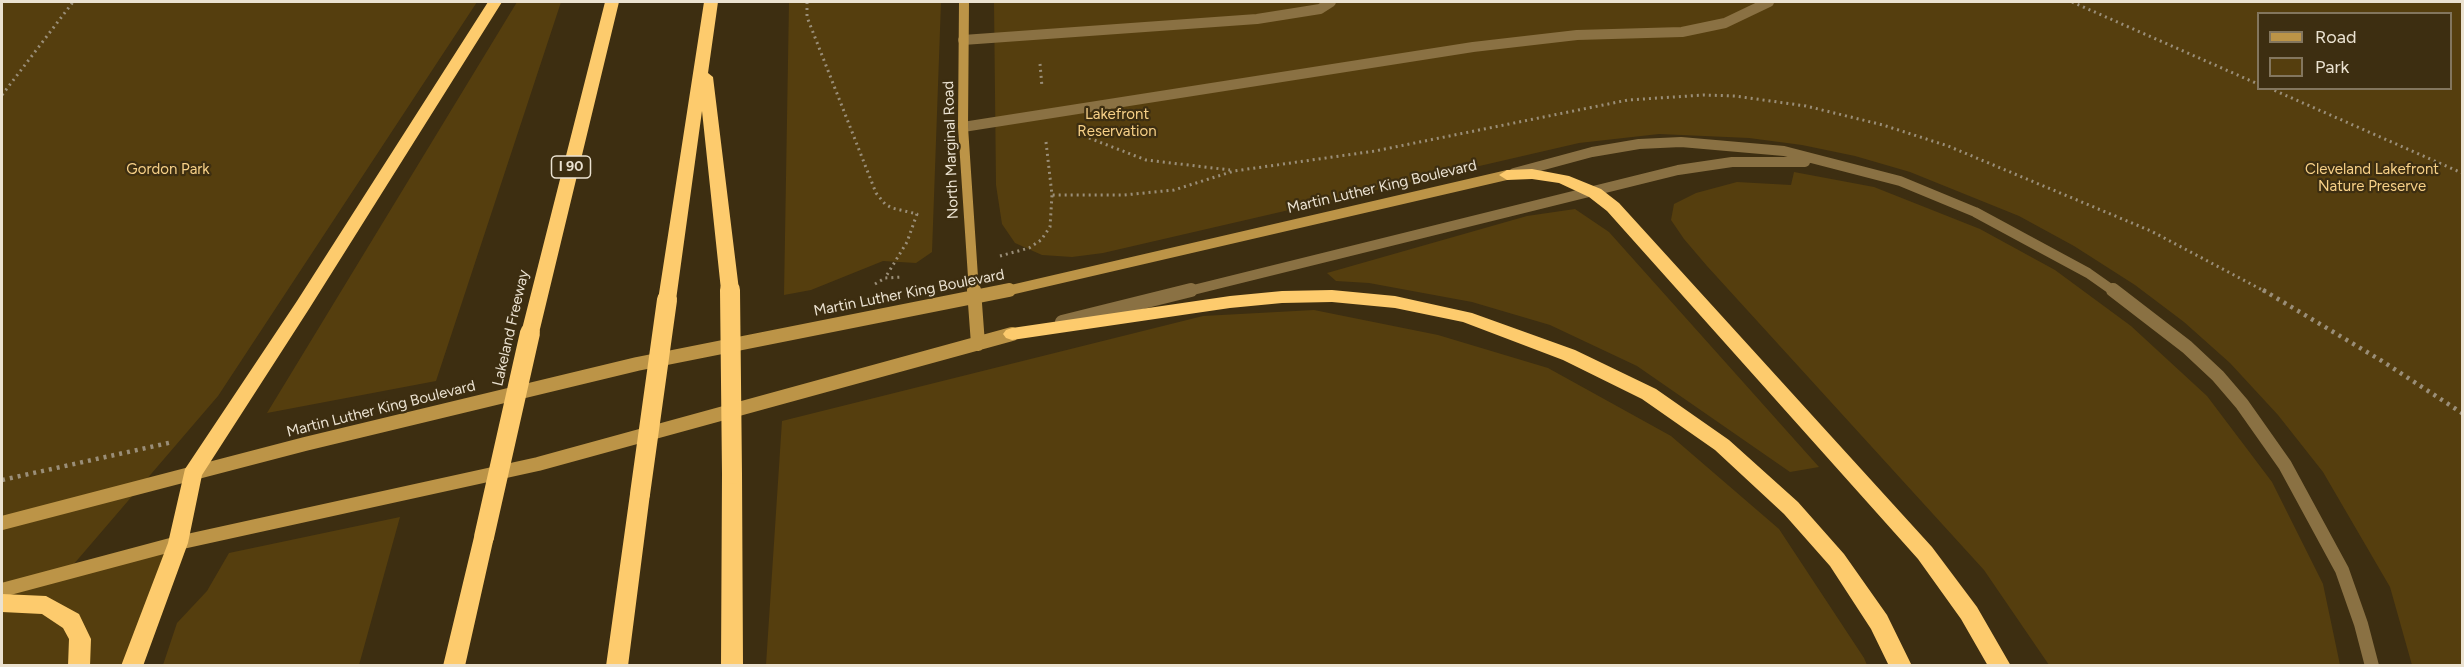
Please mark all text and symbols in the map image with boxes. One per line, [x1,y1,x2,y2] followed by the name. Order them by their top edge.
[2257,12,2452,90] legend
[2315,26,2356,48] text: Road
[2315,56,2349,78] text: Park
[940,81,962,219] street label: North Marginal Road
[1077,106,1157,141] park label: Lakefront Reservation
[552,156,590,178] road number: I 90
[1285,156,1479,218] street label: Martin Luther King Boulevard
[126,161,210,179] park label: Gordon Park
[2305,161,2439,196] park label: Cleveland Lakefront Nature Preserve
[812,266,1006,320] street label: Martin Luther King Boulevard
[489,268,533,388] street label: Lakeland Freeway
[285,377,477,441] street label: Martin Luther King Boulevard

